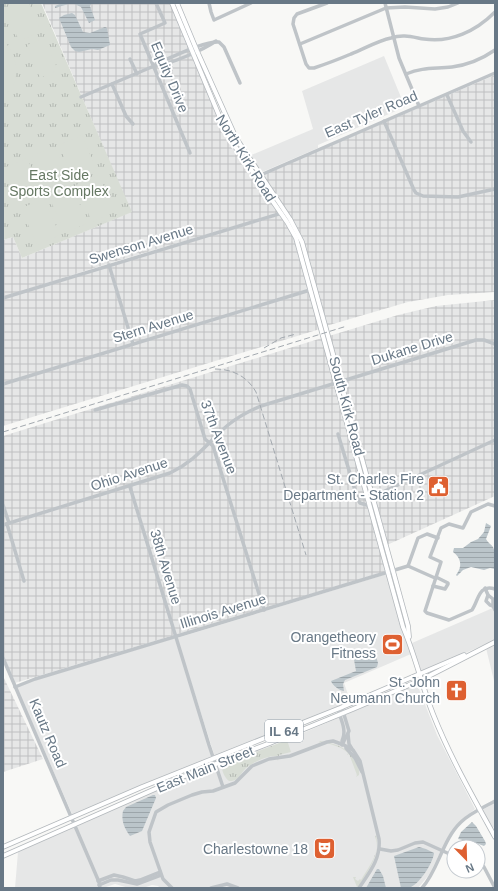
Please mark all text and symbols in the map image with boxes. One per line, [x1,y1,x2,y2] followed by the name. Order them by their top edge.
[148,39,192,115] street label: Equity Drive
[322,87,420,141] street label: East Tyler Road
[213,112,279,204] street label: North Kirk Road
[9,167,109,199] park label: East Side Sports Complex
[87,221,195,267] street label: Swenson Avenue
[111,306,196,346] street label: Stern Avenue
[369,328,455,368] street label: Dukane Drive
[326,355,368,457] street label: South Kirk Road
[198,398,240,476] street label: 37th Avenue
[89,454,170,494] street label: Ohio Avenue
[283,471,424,503] place label: St. Charles Fire Department - Station 2
[426,474,452,500] public building icon: St. Charles Fire Department - Station 2
[147,528,185,607] street label: 38th Avenue
[178,590,268,632] street label: Illinois Avenue
[290,629,376,661] place label: Orangetheory Fitness
[379,632,405,658] sports icon: Orangetheory Fitness
[330,674,440,706] place label: St. John Neumann Church
[443,677,469,703] church icon: St. John Neumann Church
[26,696,70,770] street label: Kautz Road
[265,720,303,742] road number: IL 64
[154,742,256,796] street label: East Main Street
[311,836,337,862] theatre icon: Charlestowne 18
[446,839,486,879] north arrow
[203,841,308,857] place label: Charlestowne 18
[464,861,476,875] text: N

